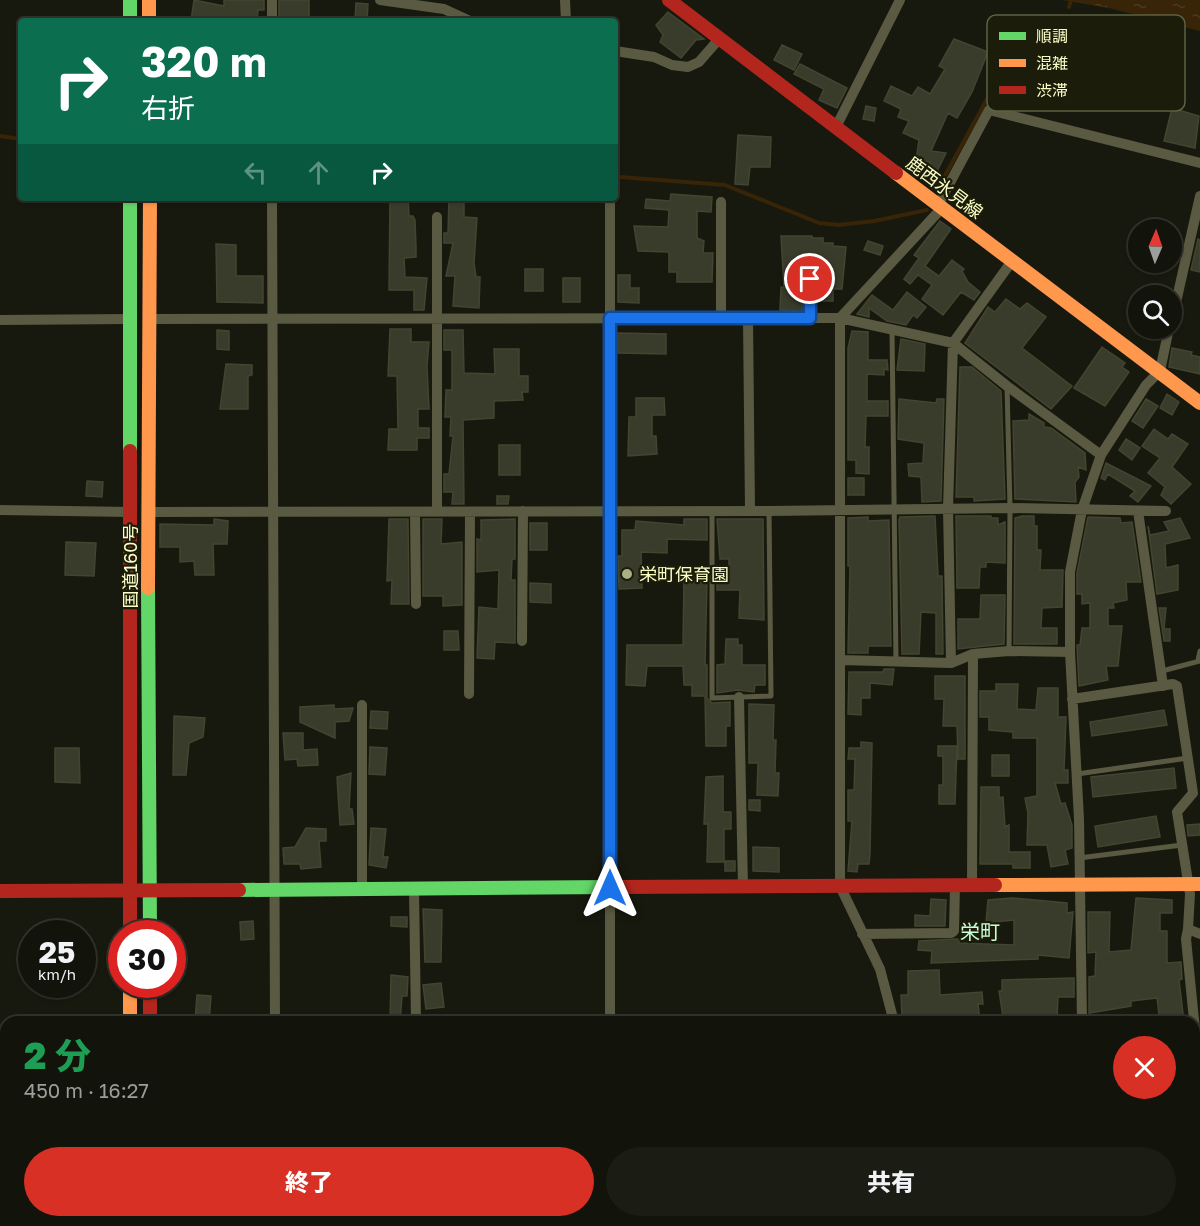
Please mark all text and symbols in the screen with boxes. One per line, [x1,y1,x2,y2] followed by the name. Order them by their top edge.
[987,15,1185,111] legend
[1036,26,1068,46] text: 順調
[141,36,267,86] text: 320 m
[42,42,120,120] icon: right
[1036,53,1068,73] text: 混雑
[1036,80,1068,100] text: 渋滞
[141,92,195,124] text: 右折
[902,151,988,223] street label: 鹿西氷見線
[239,156,272,189] icon: left
[302,156,335,189] icon: ahead
[365,156,398,189] icon: right
[1128,219,1182,273] north arrow
[1128,219,1182,339] map controls
[784,253,835,304] pin
[793,262,826,295] icon: arrive
[1128,285,1182,339] button: search
[119,524,141,608] street label: 国道160号
[639,563,729,585] place label: 栄町保育園
[620,567,634,581] marker: 栄町保育園
[578,856,642,920] position arrow
[960,919,1000,943] district label: 栄町
[108,920,186,998] speed limit sign: 30
[39,934,75,970] text: 25
[38,965,76,983] text: km/h
[24,1034,91,1077] text: 2 分
[1113,1036,1176,1099] button: close
[24,1078,149,1102] text: 450 m · 16:27
[24,1147,594,1216] button: 終了
[606,1147,1176,1216] button: 共有

